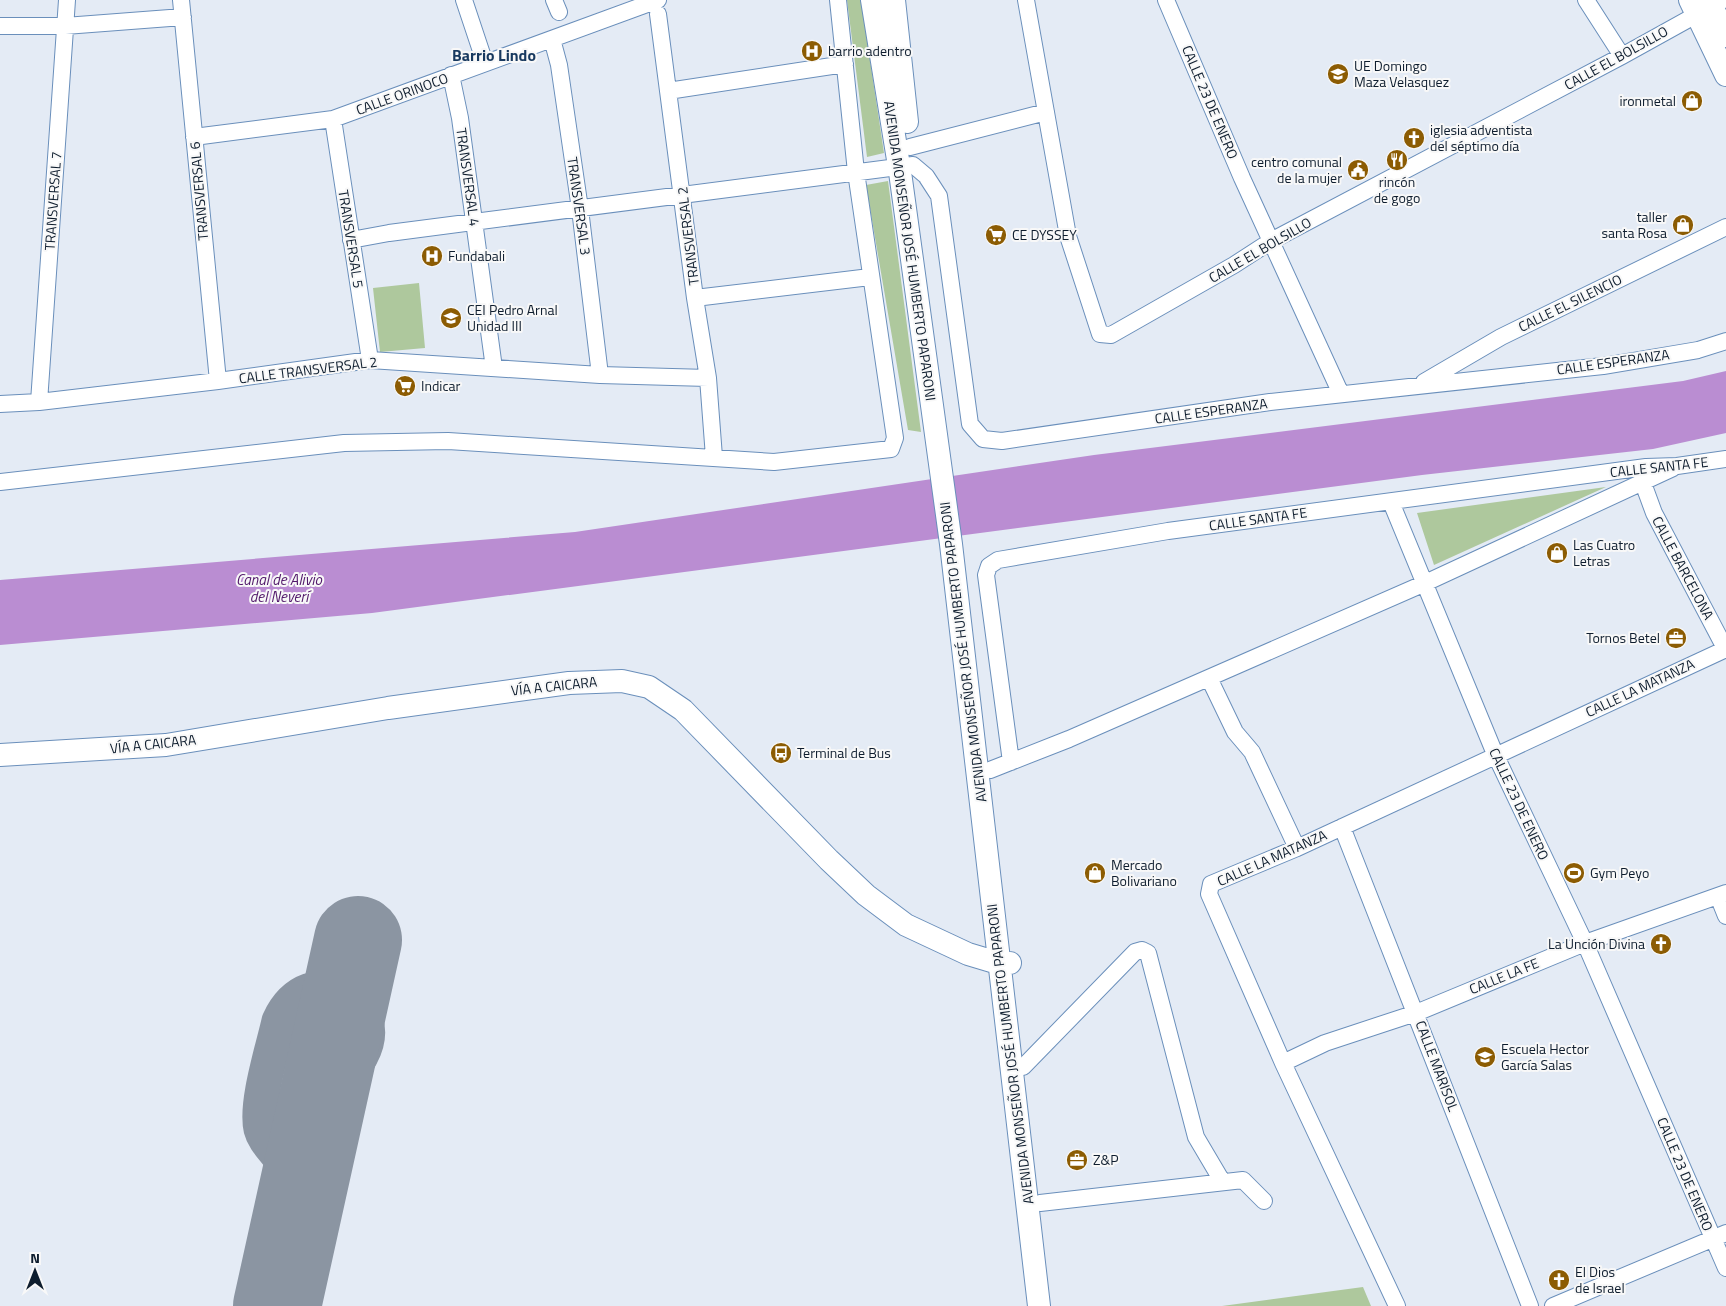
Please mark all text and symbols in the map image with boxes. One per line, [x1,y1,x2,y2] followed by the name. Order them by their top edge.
[1560,20,1671,95] street label: CALLE EL BOLSILLO
[800,39,824,63] hospital icon: barrio adentro
[828,40,912,61] place label: barrio adentro
[1177,42,1244,162] street label: CALLE 23 DE ENERO
[452,43,536,67] district label: Barrio Lindo
[1354,55,1449,92] place label: UE Domingo Maza Velasquez
[1326,62,1350,86] school or university icon: UE Domingo Maza Velasquez
[353,67,451,120] street label: CALLE ORINOCO
[1680,89,1704,113] shop icon: ironmetal
[1619,90,1676,111] place label: ironmetal
[879,100,942,402] street label: AVENIDA MONSEÑOR JOSÉ HUMBERTO PAPARONI
[1430,119,1532,156] place label: iglesia adventista del séptimo día
[451,126,486,228] street label: TRANSVERSAL 4
[1402,126,1426,150] church icon: iglesia adventista del séptimo día
[184,141,213,241] street label: TRANSVERSAL 6
[1385,148,1409,172] restaurant icon: rincón de gogo
[39,151,66,251] street label: TRANSVERSAL 7
[1251,151,1342,188] place label: centro comunal de la mujer
[562,155,597,256] street label: TRANSVERSAL 3
[1346,158,1370,182] public building icon: centro comunal de la mujer
[1374,171,1420,208] place label: rincón de gogo
[671,186,704,287] street label: TRANSVERSAL 2
[333,188,370,290] street label: TRANSVERSAL 5
[1602,206,1667,243] place label: taller santa Rosa
[1204,212,1315,288] street label: CALLE EL BOLSILLO
[1671,213,1695,237] shop icon: taller santa Rosa
[984,223,1008,247] supermarket icon: CE DYSSEY
[1012,224,1077,245] place label: CE DYSSEY
[420,244,444,268] hospital icon: Fundabali
[448,245,505,266] place label: Fundabali
[1514,268,1625,337] street label: CALLE EL SILENCIO
[467,299,558,336] place label: CEI Pedro Arnal Unidad III
[439,306,463,330] school or university icon: CEI Pedro Arnal Unidad III
[1555,343,1671,380] street label: CALLE ESPERANZA
[238,351,378,388] street label: CALLE TRANSVERSAL 2
[393,374,417,398] supermarket icon: Indicar
[421,375,461,396] place label: Indicar
[1153,392,1269,429] street label: CALLE ESPERANZA
[1609,451,1709,482] street label: CALLE SANTA FE
[934,501,991,804] street label: AVENIDA MONSEÑOR JOSÉ HUMBERTO PAPARONI
[1208,501,1309,536] street label: CALLE SANTA FE
[1647,512,1720,624] street label: CALLE BARCELONA
[1573,534,1635,571] place label: Las Cuatro Letras
[1545,541,1569,565] shop icon: Las Cuatro Letras
[236,568,323,608] water label: Canal de Alivio del Neverí
[1664,626,1688,650] office icon: Tornos Betel
[1586,627,1660,648] place label: Tornos Betel
[1582,653,1698,722] street label: CALLE LA MATANZA
[510,670,599,700] street label: VÍA A CAICARA
[109,728,198,758] street label: VÍA A CAICARA
[769,741,793,765] bus stop icon: Terminal de Bus
[797,742,891,763] place label: Terminal de Bus
[1484,744,1555,863] street label: CALLE 23 DE ENERO
[1214,824,1331,891] street label: CALLE LA MATANZA
[1111,854,1177,891] place label: Mercado Bolivariano
[1083,861,1107,885] shop icon: Mercado Bolivariano
[1562,861,1586,885] sports icon: Gym Peyo
[1590,862,1649,883] place label: Gym Peyo
[981,903,1038,1206] street label: AVENIDA MONSEÑOR JOSÉ HUMBERTO PAPARONI
[1649,932,1673,956] church icon: La Unción Divina
[1548,933,1645,954] place label: La Unción Divina
[1466,952,1542,999] street label: CALLE LA FE
[1410,1017,1465,1115] street label: CALLE MARISOL
[1501,1038,1589,1075] place label: Escuela Hector García Salas
[1473,1045,1497,1069] school or university icon: Escuela Hector García Salas
[1652,1114,1719,1234] street label: CALLE 23 DE ENERO
[1065,1148,1089,1172] office icon: Z&P
[1093,1149,1118,1170] place label: Z&P
[10,1246,60,1296] north arrow
[30,1247,40,1268] text: N
[1575,1261,1625,1298] place label: El Dios de Israel
[1547,1268,1571,1292] church icon: El Dios de Israel

